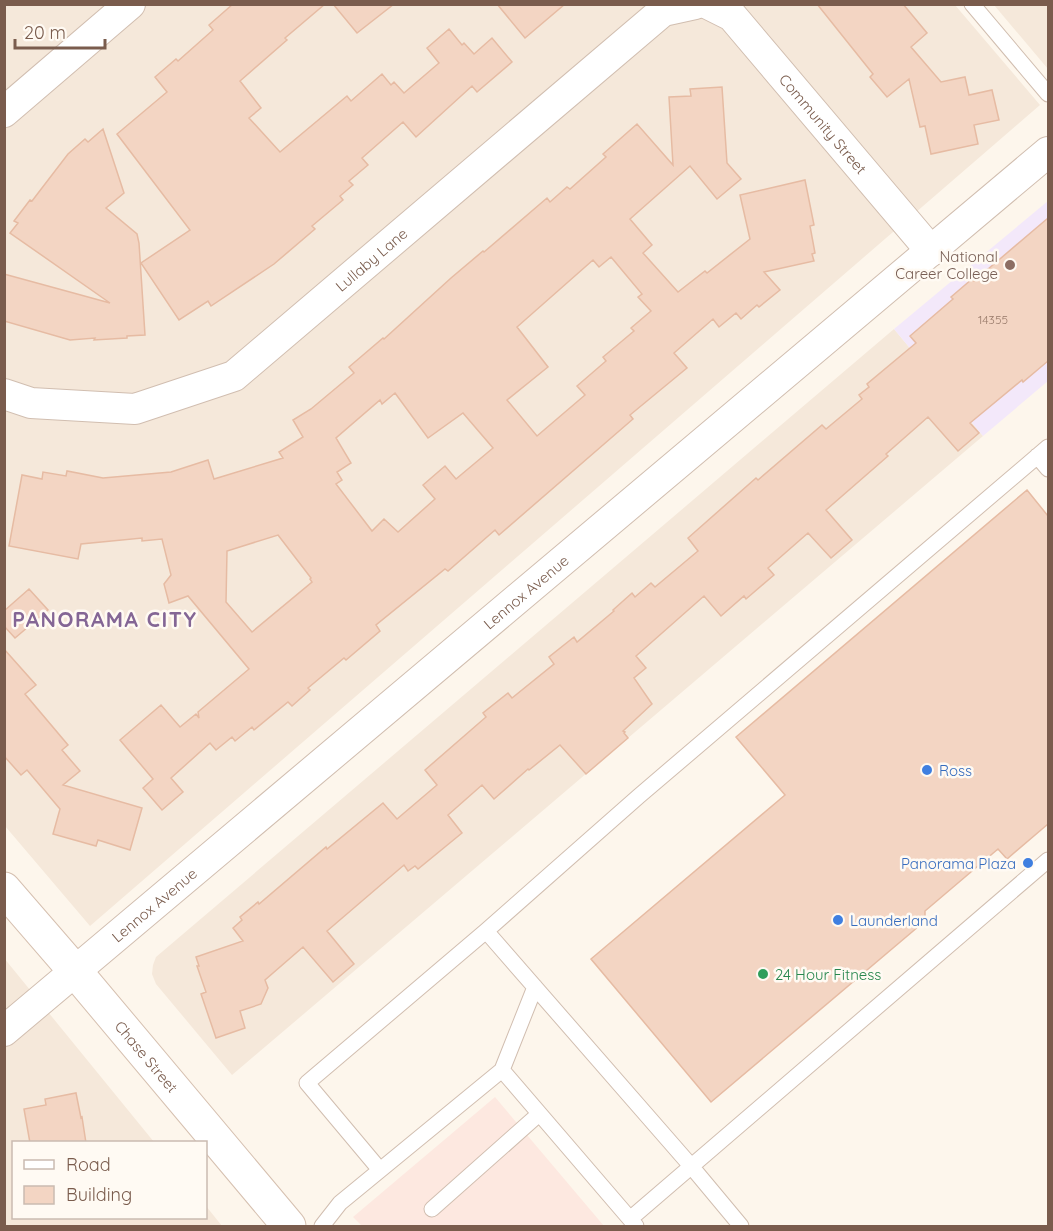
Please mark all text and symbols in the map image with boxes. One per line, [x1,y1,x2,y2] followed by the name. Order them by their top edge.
[15,12,105,50] scale bar
[24,21,66,44] text: 20 m
[775,70,871,178] street label: Community Street
[331,223,411,295] street label: Lullaby Lane
[895,247,998,283] place label: National Career College
[1003,258,1017,272] marker: National Career College
[978,312,1008,327] house number: 14355
[479,551,572,633] street label: Lennox Avenue
[12,606,198,632] district label: PANORAMA CITY
[939,761,972,780] place label: Ross
[920,763,934,777] marker: Ross
[901,854,1016,873] place label: Panorama Plaza
[1021,856,1035,870] marker: Panorama Plaza
[107,864,200,946] street label: Lennox Avenue
[850,911,938,930] place label: Launderland
[831,913,845,927] marker: Launderland
[775,965,881,984] place label: 24 Hour Fitness
[756,967,770,981] marker: 24 Hour Fitness
[111,1017,182,1096] street label: Chase Street
[12,1141,207,1219] legend
[66,1153,111,1176] text: Road
[66,1183,132,1206] text: Building

